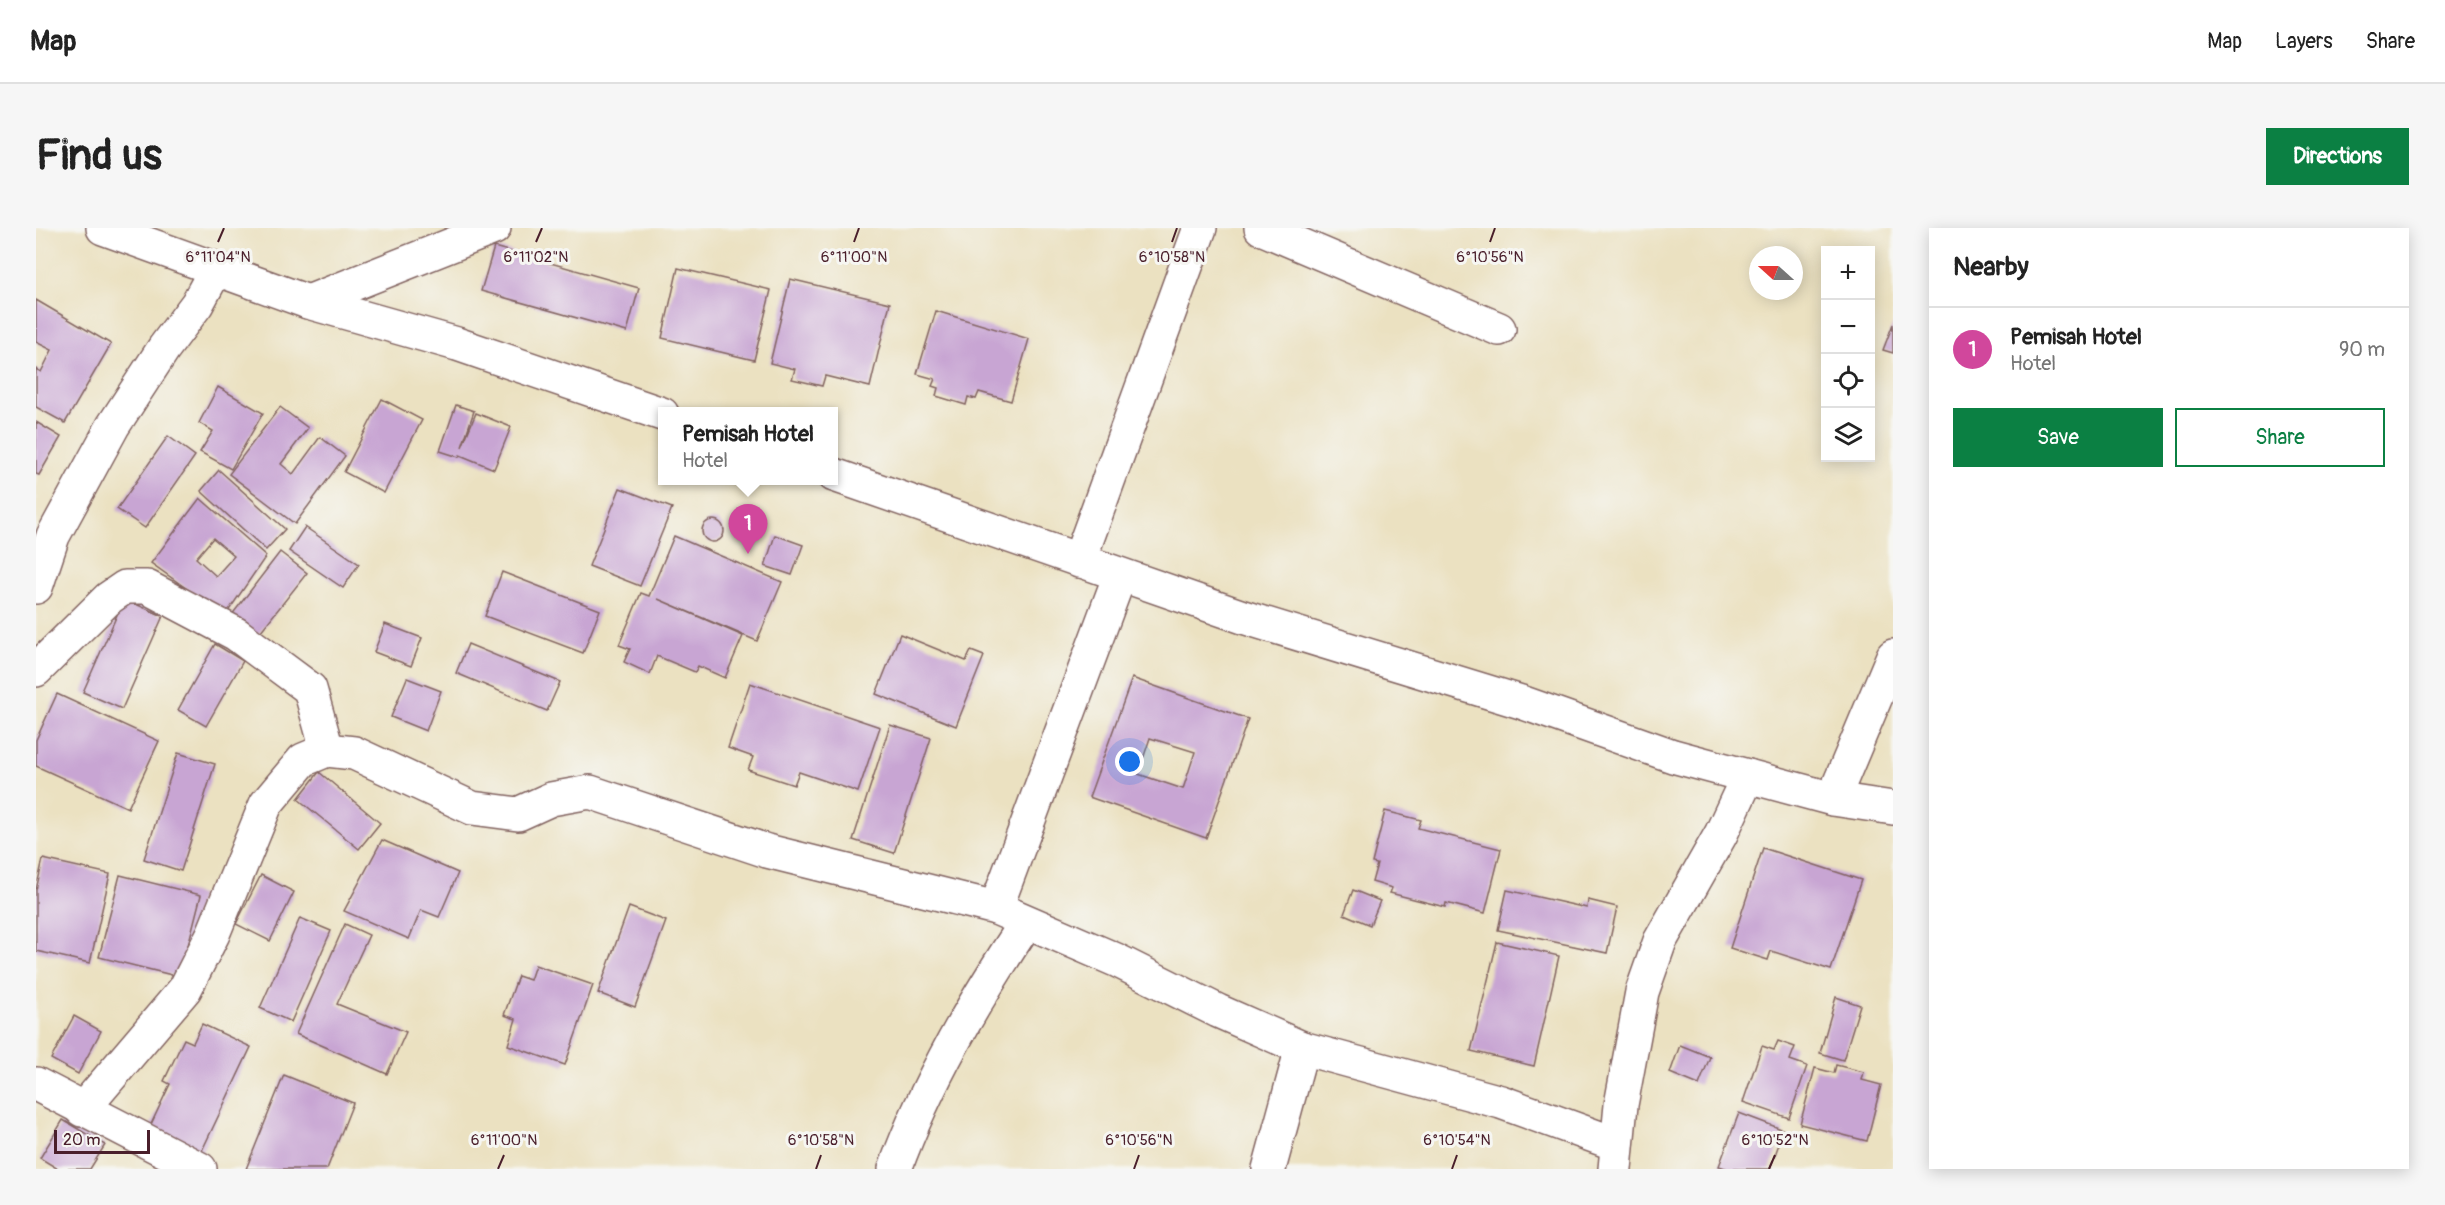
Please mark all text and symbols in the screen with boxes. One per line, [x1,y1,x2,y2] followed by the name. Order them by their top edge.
[30,24,76,59] text: Map
[2207,28,2242,55] text: Map
[2275,28,2333,55] text: Layers
[2366,28,2415,55] text: Share
[2266,128,2409,185] button: Directions
[36,130,162,182] text: Find us
[1749,246,1803,300] north arrow
[1821,246,1875,462] map controls
[1821,246,1875,300] button: +
[185,248,251,267] text: 6°11'04"N
[504,248,568,267] text: 6°11'02"N
[821,248,887,267] text: 6°11'00"N
[1139,248,1205,267] text: 6°10'58"N
[1456,248,1524,267] text: 6°10'56"N
[1953,251,2029,283] text: Nearby
[1821,300,1875,354] button: −
[2010,323,2142,351] text: Pemisah Hotel
[1969,337,1976,362] text: 1
[2339,337,2385,362] text: 90 m
[2010,351,2056,376] text: Hotel
[1821,354,1875,408] button: locate
[658,407,838,485] popup
[1821,408,1875,462] button: layers
[1953,408,2163,467] button: Save
[2175,408,2385,467] button: Share
[682,420,814,448] text: Pemisah Hotel
[682,448,728,473] text: Hotel
[728,504,768,554] pin: 1
[1115,747,1144,776] your location
[54,1127,150,1154] scale bar
[63,1130,101,1150] text: 20 m
[471,1131,537,1150] text: 6°11'00"N
[788,1131,854,1150] text: 6°10'58"N
[1105,1131,1173,1150] text: 6°10'56"N
[1423,1131,1491,1150] text: 6°10'54"N
[1741,1131,1809,1150] text: 6°10'52"N

